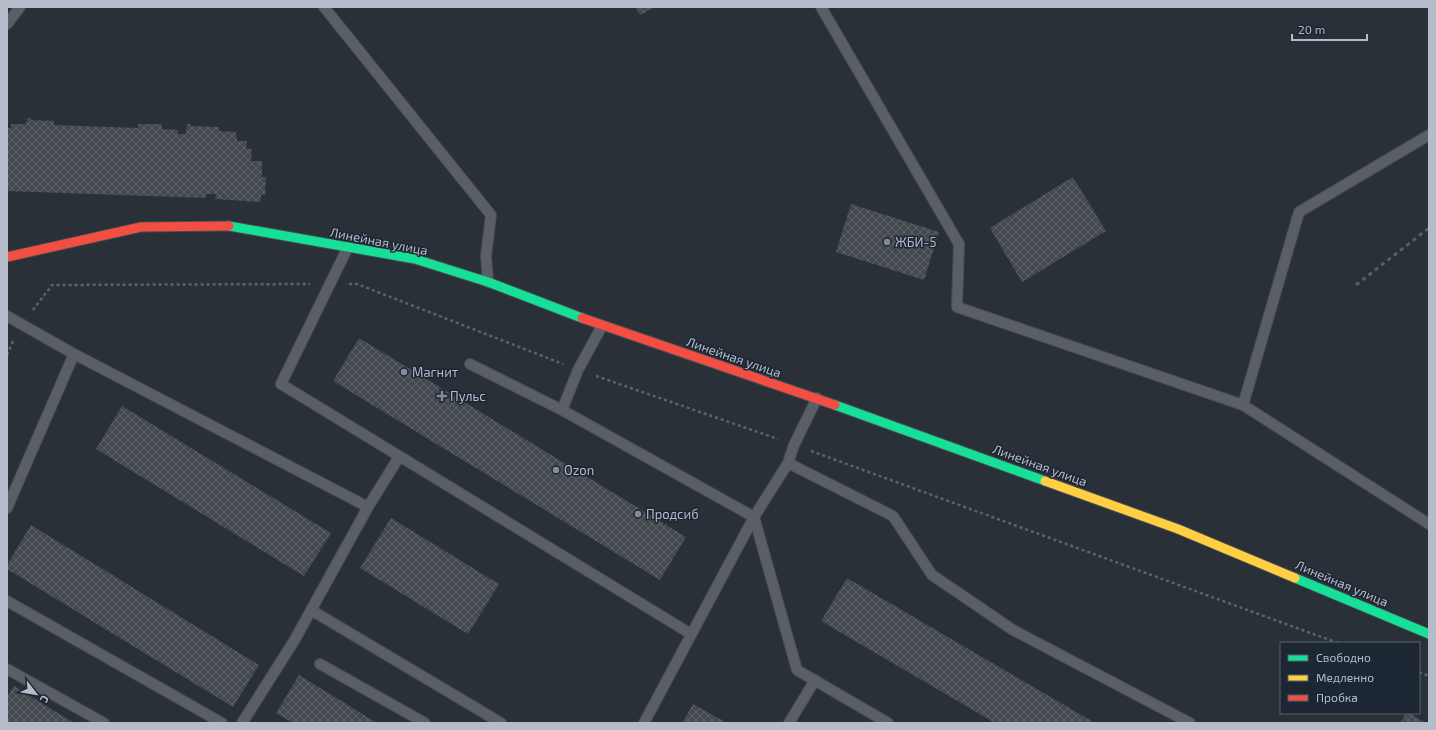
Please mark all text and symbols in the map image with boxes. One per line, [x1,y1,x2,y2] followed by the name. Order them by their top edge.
[1292,16,1367,42] scale bar
[1298,22,1325,36] text: 20 m
[329,224,429,258] street label: Линейная улица
[895,234,936,250] place label: ЖБИ-5
[882,237,892,247] marker: ЖБИ-5
[684,333,784,381] street label: Линейная улица
[412,364,459,380] place label: Магнит
[399,367,409,377] marker: Магнит
[450,388,486,404] place label: Пульс
[437,391,447,401] marker: Пульс
[991,440,1089,490] street label: Линейная улица
[564,462,594,478] place label: Ozon
[551,465,561,475] marker: Ozon
[646,506,699,522] place label: Продсиб
[633,509,643,519] marker: Продсиб
[1293,556,1391,610] street label: Линейная улица
[1280,642,1420,714] legend
[1316,650,1371,664] text: Свободно
[1316,670,1374,684] text: Медленно
[16,674,56,714] north arrow
[1316,690,1358,704] text: Пробка
[37,693,52,706] text: С

